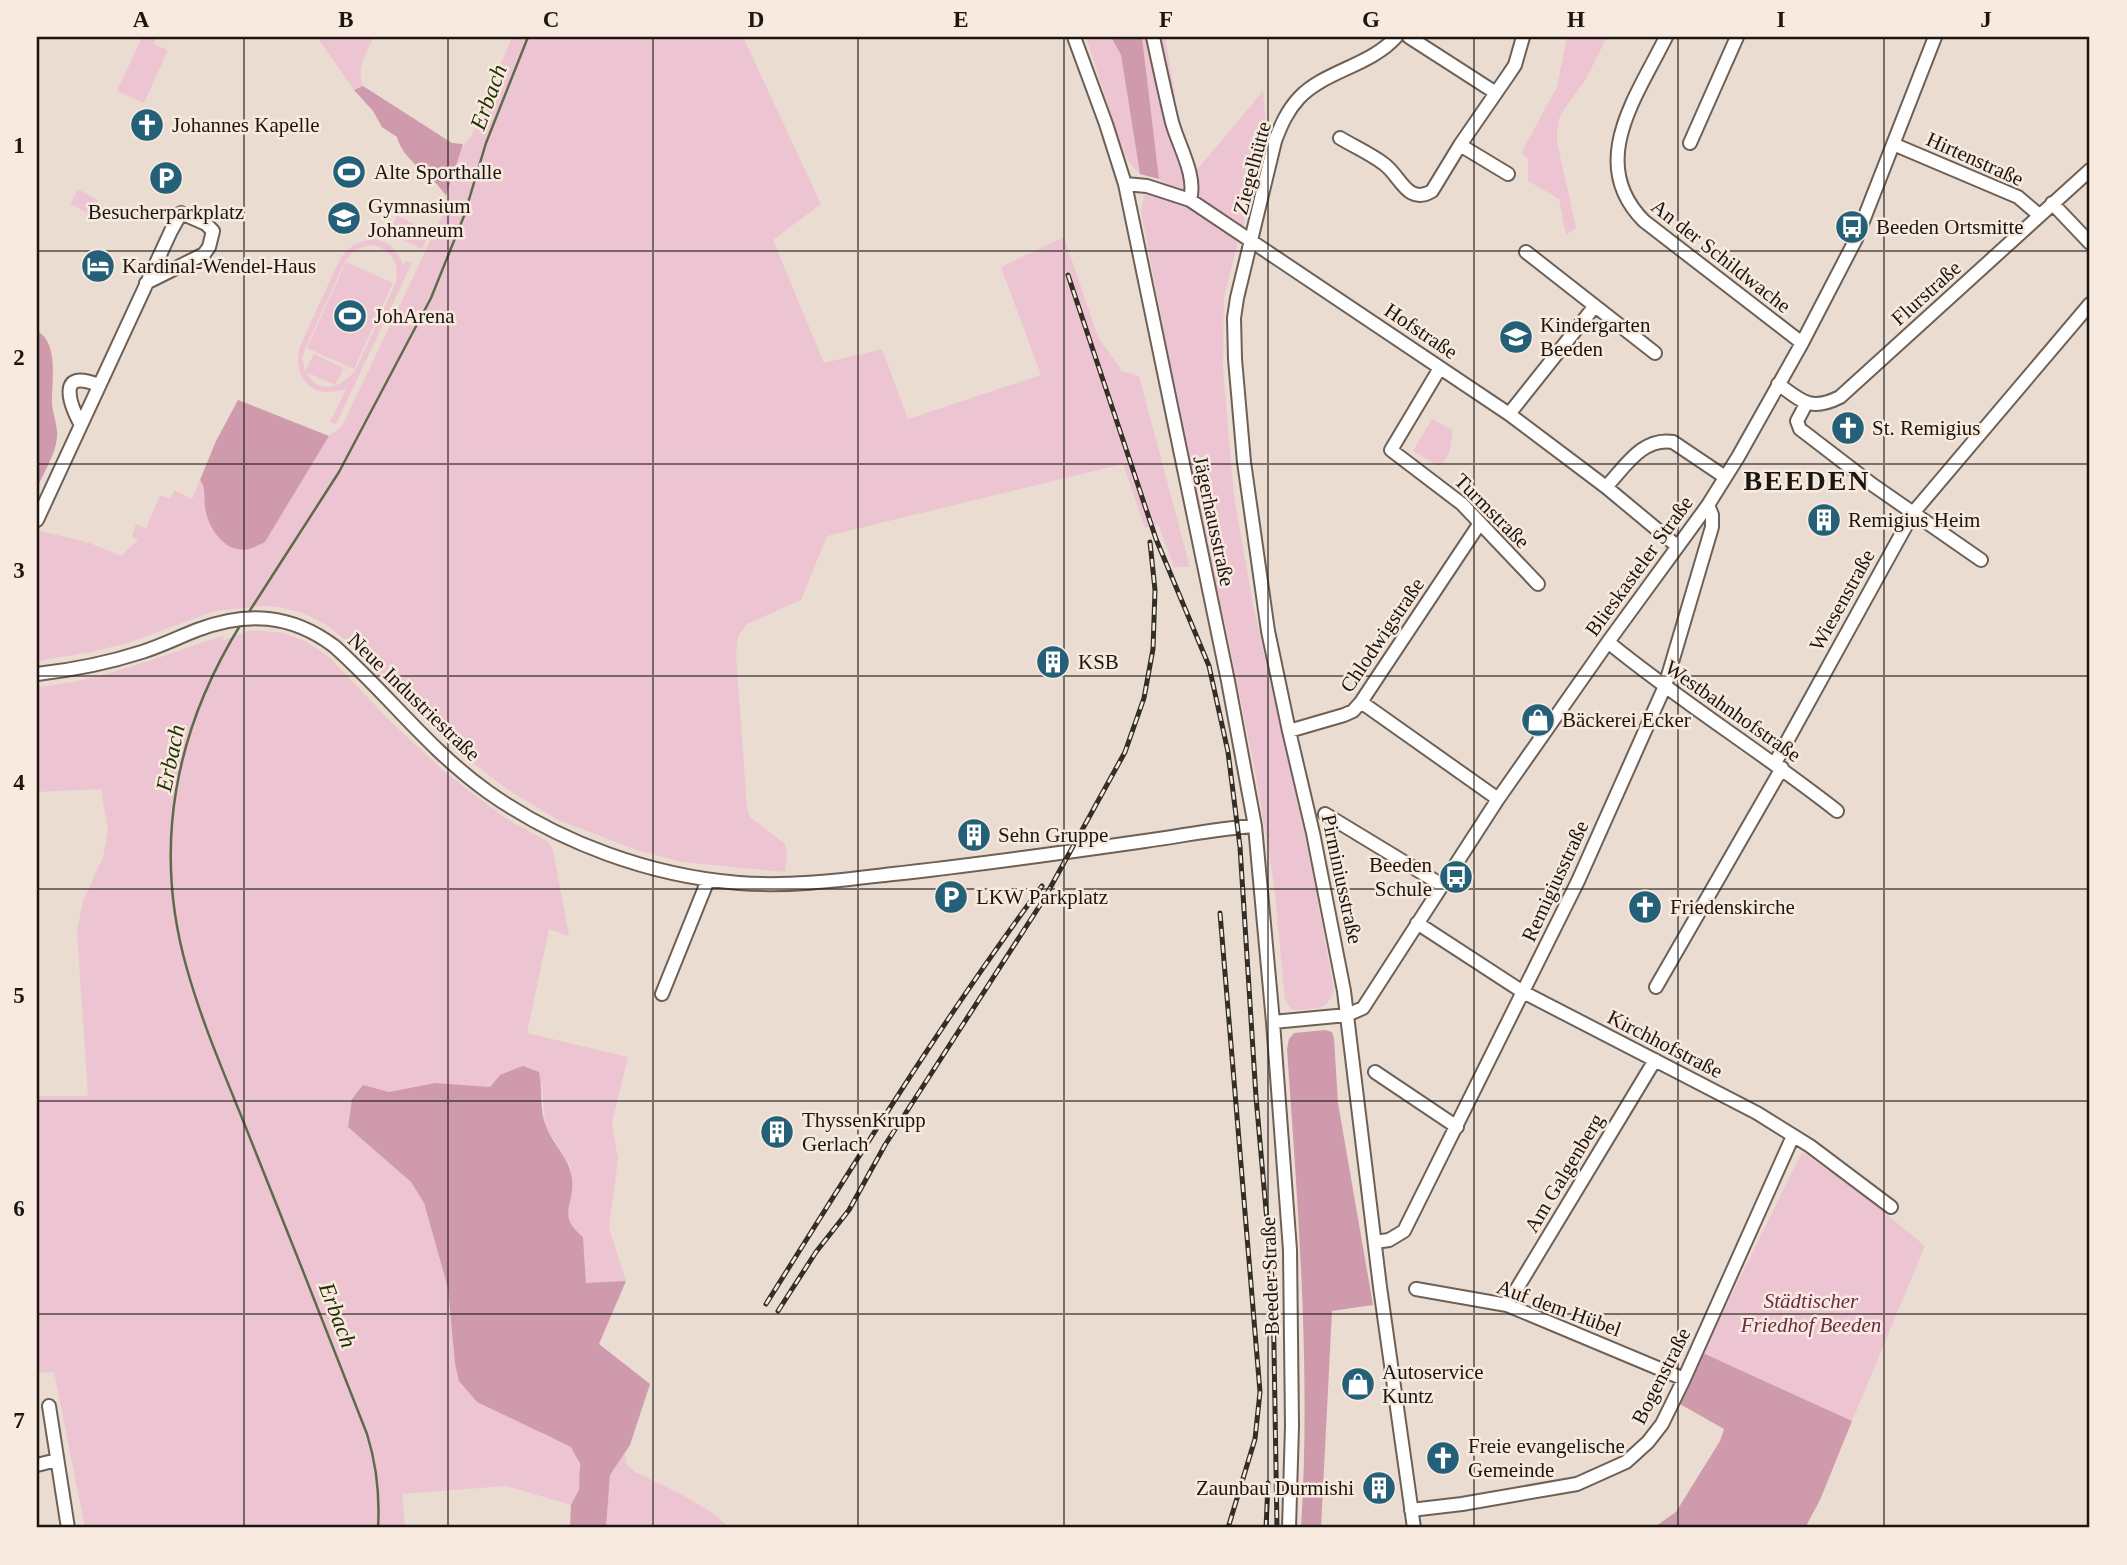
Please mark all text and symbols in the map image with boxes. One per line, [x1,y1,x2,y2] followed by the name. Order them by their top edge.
[133,7,150,32] text: A
[338,7,354,32] text: B
[543,7,559,32] text: C
[748,7,764,32] text: D
[953,7,969,32] text: E
[1159,7,1173,32] text: F
[1362,7,1380,32] text: G
[1567,7,1585,32] text: H
[1777,7,1786,32] text: I
[1980,7,1992,32] text: J
[465,61,512,134] water label: Erbach
[128,106,166,144] church icon: Johannes Kapelle
[172,113,320,137] place label: Johannes Kapelle
[1228,119,1276,217] street label: Ziegelhütte
[1923,127,2027,191] street label: Hirtenstraße
[13,133,25,158] text: 1
[330,153,368,191] sports icon: Alte Sporthalle
[147,159,185,197] parking icon: Besucherparkplatz
[374,160,502,184] place label: Alte Sporthalle
[368,194,471,242] place label: Gymnasium Johanneum
[1647,194,1795,318] street label: An der Schildwache
[325,199,363,237] school or university icon: Gymnasium Johanneum
[88,200,244,224] place label: Besucherparkplatz
[1833,208,1871,246] bus stop icon: Beeden Ortsmitte
[1876,215,2024,239] place label: Beeden Ortsmitte
[79,247,117,285] hotel icon: Kardinal-Wendel-Haus
[122,254,316,278] place label: Kardinal-Wendel-Haus
[1886,256,1966,330] street label: Flurstraße
[331,297,369,335] sports icon: JohArena
[1380,298,1462,364] street label: Hofstraße
[374,304,455,328] place label: JohArena
[1540,313,1651,361] place label: Kindergarten Beeden
[1497,318,1535,356] school or university icon: Kindergarten Beeden
[13,345,25,370] text: 2
[1829,409,1867,447] church icon: St. Remigius
[1872,416,1981,440] place label: St. Remigius
[1188,453,1240,589] street label: Jägerhausstraße
[1743,465,1871,496] district label: BEEDEN
[1450,469,1534,553] street label: Turmstraße
[1580,491,1698,641] street label: Blieskasteler Straße
[1805,501,1843,539] building icon: Remigius Heim
[1848,508,1980,532] place label: Remigius Heim
[1804,545,1880,655] street label: Wiesenstraße
[13,558,25,583] text: 3
[1335,573,1429,697] street label: Chlodwigstraße
[343,628,485,766] street label: Neue Industriestraße
[1034,643,1072,681] building icon: KSB
[1078,650,1119,674] place label: KSB
[1660,655,1806,767] street label: Westbahnhofstraße
[1519,701,1557,739] shop icon: Bäckerei Ecker
[1562,708,1691,732] place label: Bäckerei Ecker
[151,722,190,795] water label: Erbach
[13,770,25,795] text: 4
[1317,812,1367,946] street label: Pirminiusstraße
[955,816,993,854] building icon: Sehn Gruppe
[1517,817,1593,945] street label: Remigiusstraße
[998,823,1108,847] place label: Sehn Gruppe
[1369,853,1432,901] place label: Beeden Schule
[1437,858,1475,896] bus stop icon: Beeden Schule
[932,878,970,916] parking icon: LKW Parkplatz
[976,885,1108,909] place label: LKW Parkplatz
[1626,888,1664,926] church icon: Friedenskirche
[1670,895,1795,919] place label: Friedenskirche
[13,983,25,1008] text: 5
[1603,1005,1727,1083] street label: Kirchhofstraße
[802,1108,926,1156] place label: ThyssenKrupp Gerlach
[1519,1109,1609,1237] street label: Am Galgenberg
[758,1113,796,1151] building icon: ThyssenKrupp Gerlach
[13,1196,25,1221] text: 6
[1256,1216,1284,1336] street label: Beeder Straße
[1494,1274,1625,1342] street label: Auf dem Hübel
[313,1278,361,1351] water label: Erbach
[1740,1289,1881,1337] park label: Städtischer Friedhof Beeden
[1626,1324,1696,1428] street label: Bogenstraße
[1382,1360,1483,1408] place label: Autoservice Kuntz
[1339,1365,1377,1403] shop icon: Autoservice Kuntz
[13,1408,25,1433] text: 7
[1468,1434,1625,1482] place label: Freie evangelische Gemeinde
[1424,1439,1462,1477] church icon: Freie evangelische Gemeinde
[1360,1469,1398,1507] building icon: Zaunbau Durmishi
[1196,1476,1354,1500] place label: Zaunbau Durmishi

